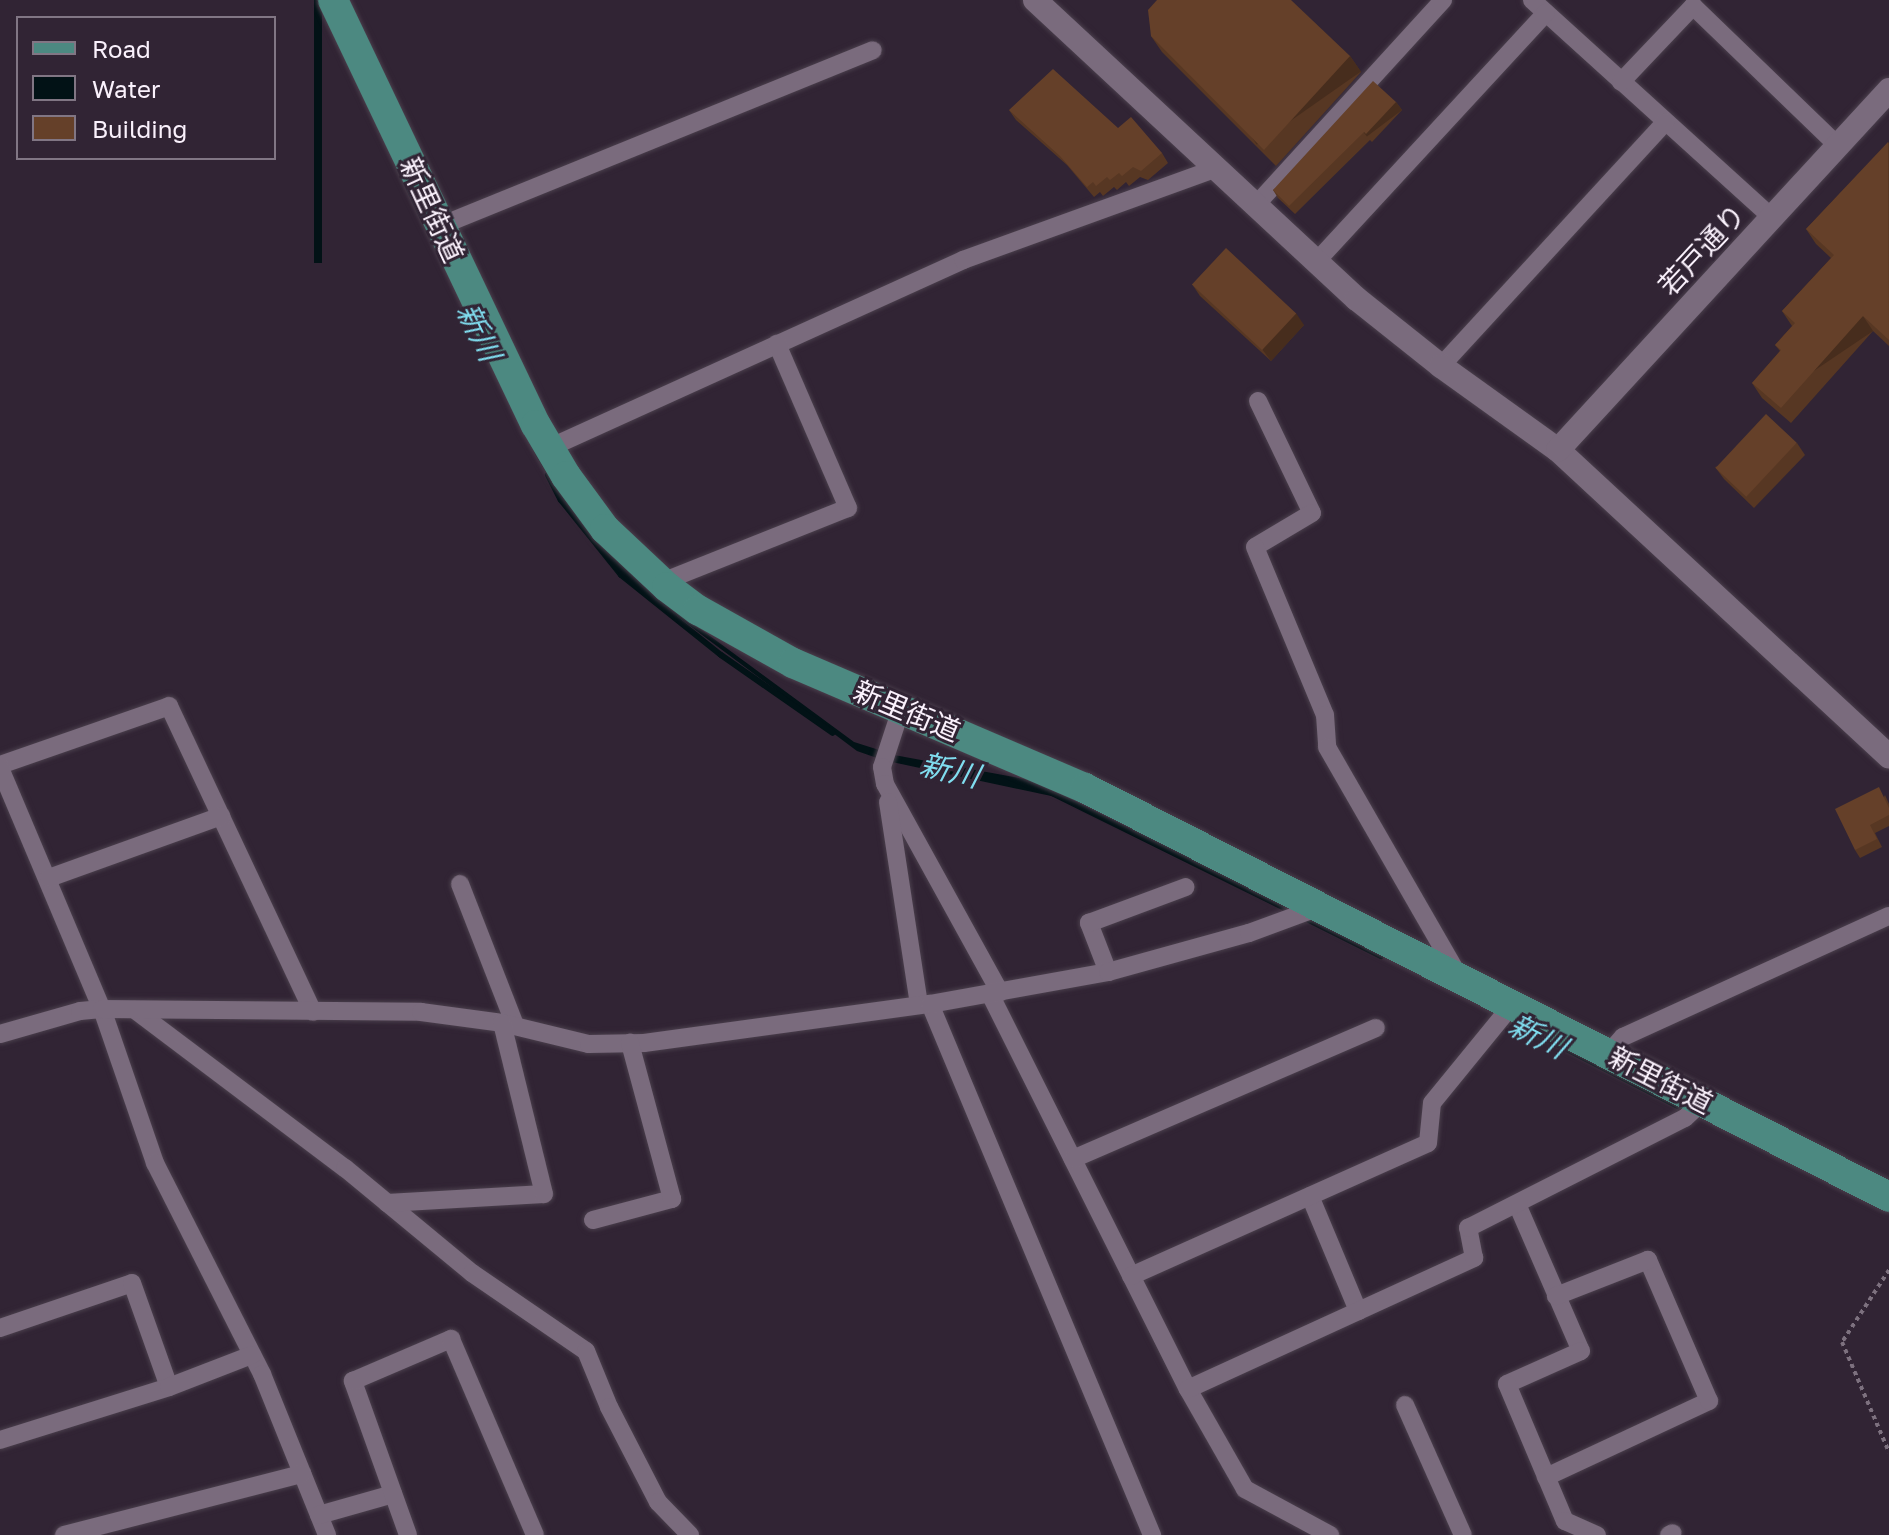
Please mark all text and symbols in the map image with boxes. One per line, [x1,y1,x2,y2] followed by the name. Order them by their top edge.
[16,16,276,160] legend
[92,34,151,63] text: Road
[92,74,160,103] text: Water
[92,114,187,143] text: Building
[393,152,471,268] street label: 新里街道
[1652,198,1752,302] street label: 若戸通り
[450,297,508,367] water label: 新川
[849,674,965,748] street label: 新里街道
[917,746,983,794] water label: 新川
[1503,1006,1573,1066] water label: 新川
[1603,1040,1719,1120] street label: 新里街道

